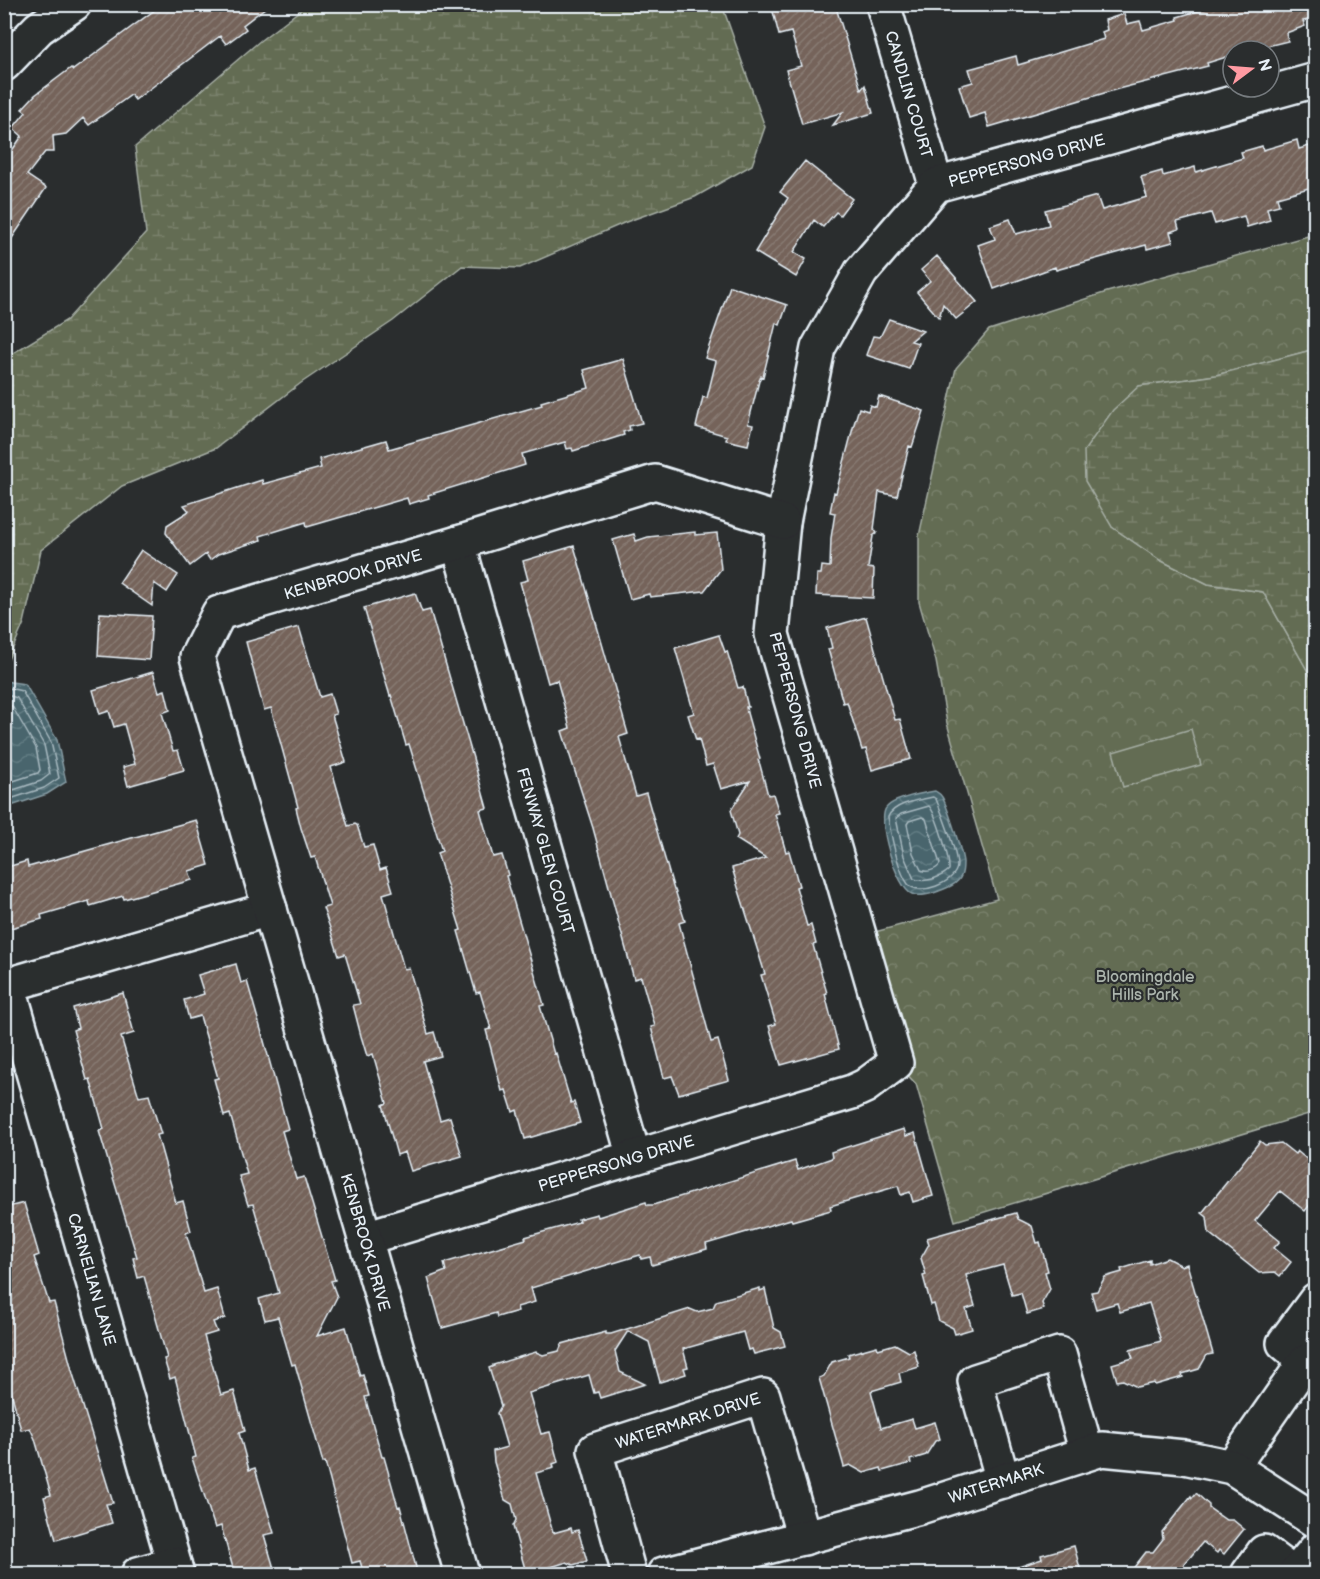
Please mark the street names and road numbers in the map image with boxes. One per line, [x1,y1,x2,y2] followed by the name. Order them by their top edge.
[880,29,936,161] street label: CANDLIN COURT
[947,131,1107,192] street label: PEPPERSONG DRIVE
[282,546,424,604] street label: KENBROOK DRIVE
[764,630,825,791] street label: PEPPERSONG DRIVE
[512,766,578,937] street label: FENWAY GLEN COURT
[536,1132,696,1196] street label: PEPPERSONG DRIVE
[336,1171,393,1314] street label: KENBROOK DRIVE
[63,1211,119,1348] street label: CARNELIAN LANE
[613,1389,763,1454] street label: WATERMARK DRIVE
[946,1460,1046,1508] street label: WATERMARK

